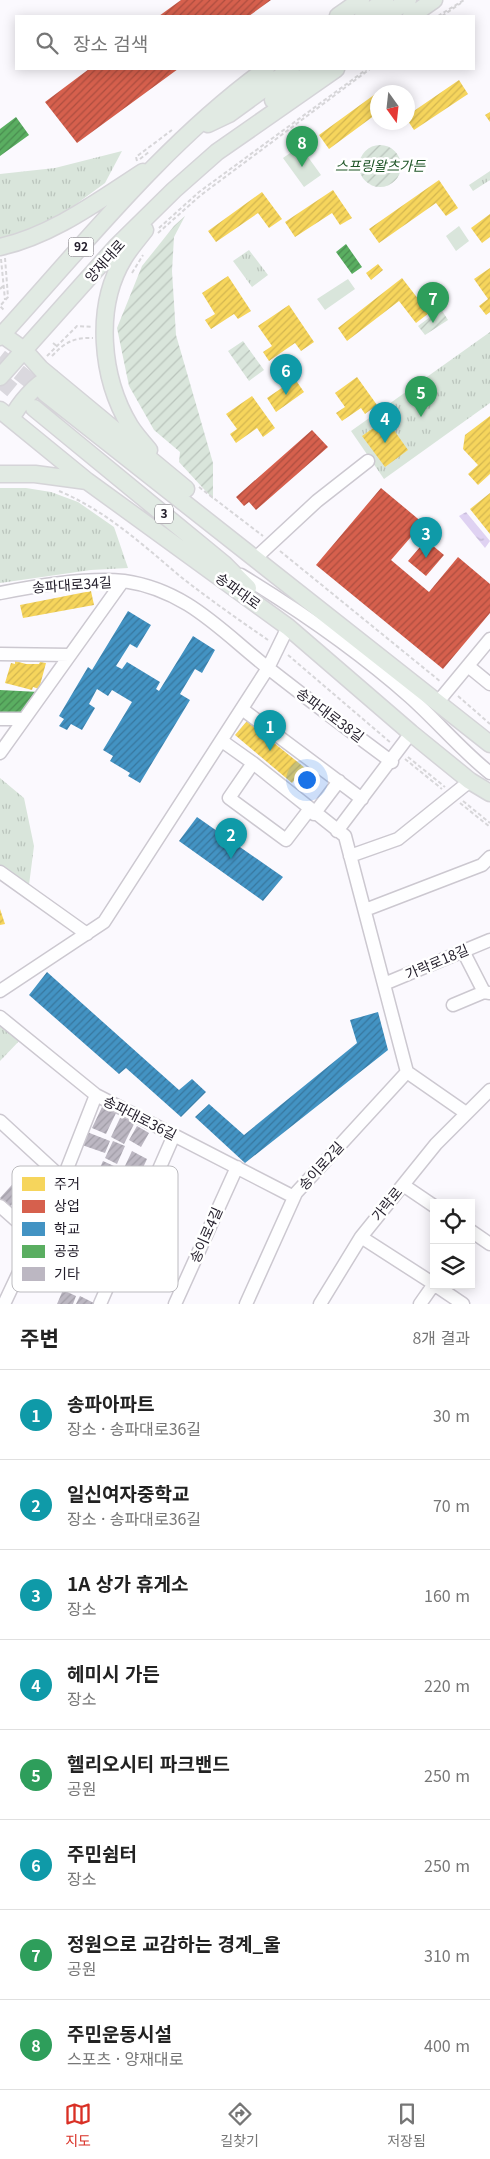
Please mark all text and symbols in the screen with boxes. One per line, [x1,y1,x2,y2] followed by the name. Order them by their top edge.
[15,15,475,70] search box
[33,29,61,57] icon: search
[73,29,148,56] text: 장소 검색
[370,85,415,130] north arrow
[286,126,318,167] pin: 8
[335,155,426,175] park label: 스프링왈츠가든
[80,234,129,286] street label: 양재대로
[68,238,94,256] road number: 92
[417,282,449,323] pin: 7
[270,354,302,395] pin: 6
[405,376,437,417] pin: 5
[369,402,401,443] pin: 4
[155,504,173,524] road number: 3
[410,517,442,558] pin: 3
[212,567,265,613] street label: 송파대로
[31,571,113,597] street label: 송파대로34길
[293,682,369,746] street label: 송파대로38길
[254,710,286,751] pin: 1
[294,767,320,793] your location
[215,818,247,859] pin: 2
[402,939,471,983] street label: 가락로18길
[100,1090,181,1144] street label: 송파대로36길
[293,1137,348,1194] street label: 송이로2길
[12,1166,178,1292] legend
[54,1173,80,1193] text: 주거
[366,1182,406,1225] street label: 가락로
[54,1195,80,1215] text: 상업
[430,1199,475,1289] map controls
[430,1199,475,1244] button: locate
[184,1203,226,1266] street label: 송이로4길
[54,1218,80,1238] text: 학교
[54,1240,80,1260] text: 공공
[430,1244,475,1289] button: layers
[54,1263,80,1283] text: 기타
[20,1322,59,1352] text: 주변
[412,1325,470,1349] text: 8개 결과
[67,1389,154,1416] text: 송파아파트
[31,1403,41,1427] text: 1
[433,1403,470,1427] text: 30 m
[67,1416,201,1440] text: 장소 · 송파대로36길
[67,1479,189,1506] text: 일신여자중학교
[31,1493,41,1517] text: 2
[433,1493,470,1517] text: 70 m
[67,1506,201,1530] text: 장소 · 송파대로36길
[67,1569,188,1596] text: 1A 상가 휴게소
[31,1583,41,1607] text: 3
[424,1583,470,1607] text: 160 m
[67,1596,96,1620] text: 장소
[67,1659,160,1686] text: 헤미시 가든
[31,1673,41,1697] text: 4
[424,1673,470,1697] text: 220 m
[67,1686,96,1710] text: 장소
[67,1749,230,1776] text: 헬리오시티 파크밴드
[31,1763,41,1787] text: 5
[424,1763,470,1787] text: 250 m
[67,1776,96,1800] text: 공원
[67,1839,137,1866] text: 주민쉼터
[31,1853,41,1877] text: 6
[424,1853,470,1877] text: 250 m
[67,1866,96,1890] text: 장소
[67,1929,281,1956] text: 정원으로 교감하는 경계_울
[31,1943,41,1967] text: 7
[424,1943,470,1967] text: 310 m
[67,1956,96,1980] text: 공원
[67,2019,172,2046] text: 주민운동시설
[31,2033,41,2057] text: 8
[424,2033,470,2057] text: 400 m
[67,2046,183,2070] text: 스포츠 · 양재대로
[64,2100,92,2150] tab: 지도
[220,2100,259,2150] tab: 길찾기
[387,2100,426,2150] tab: 저장됨

